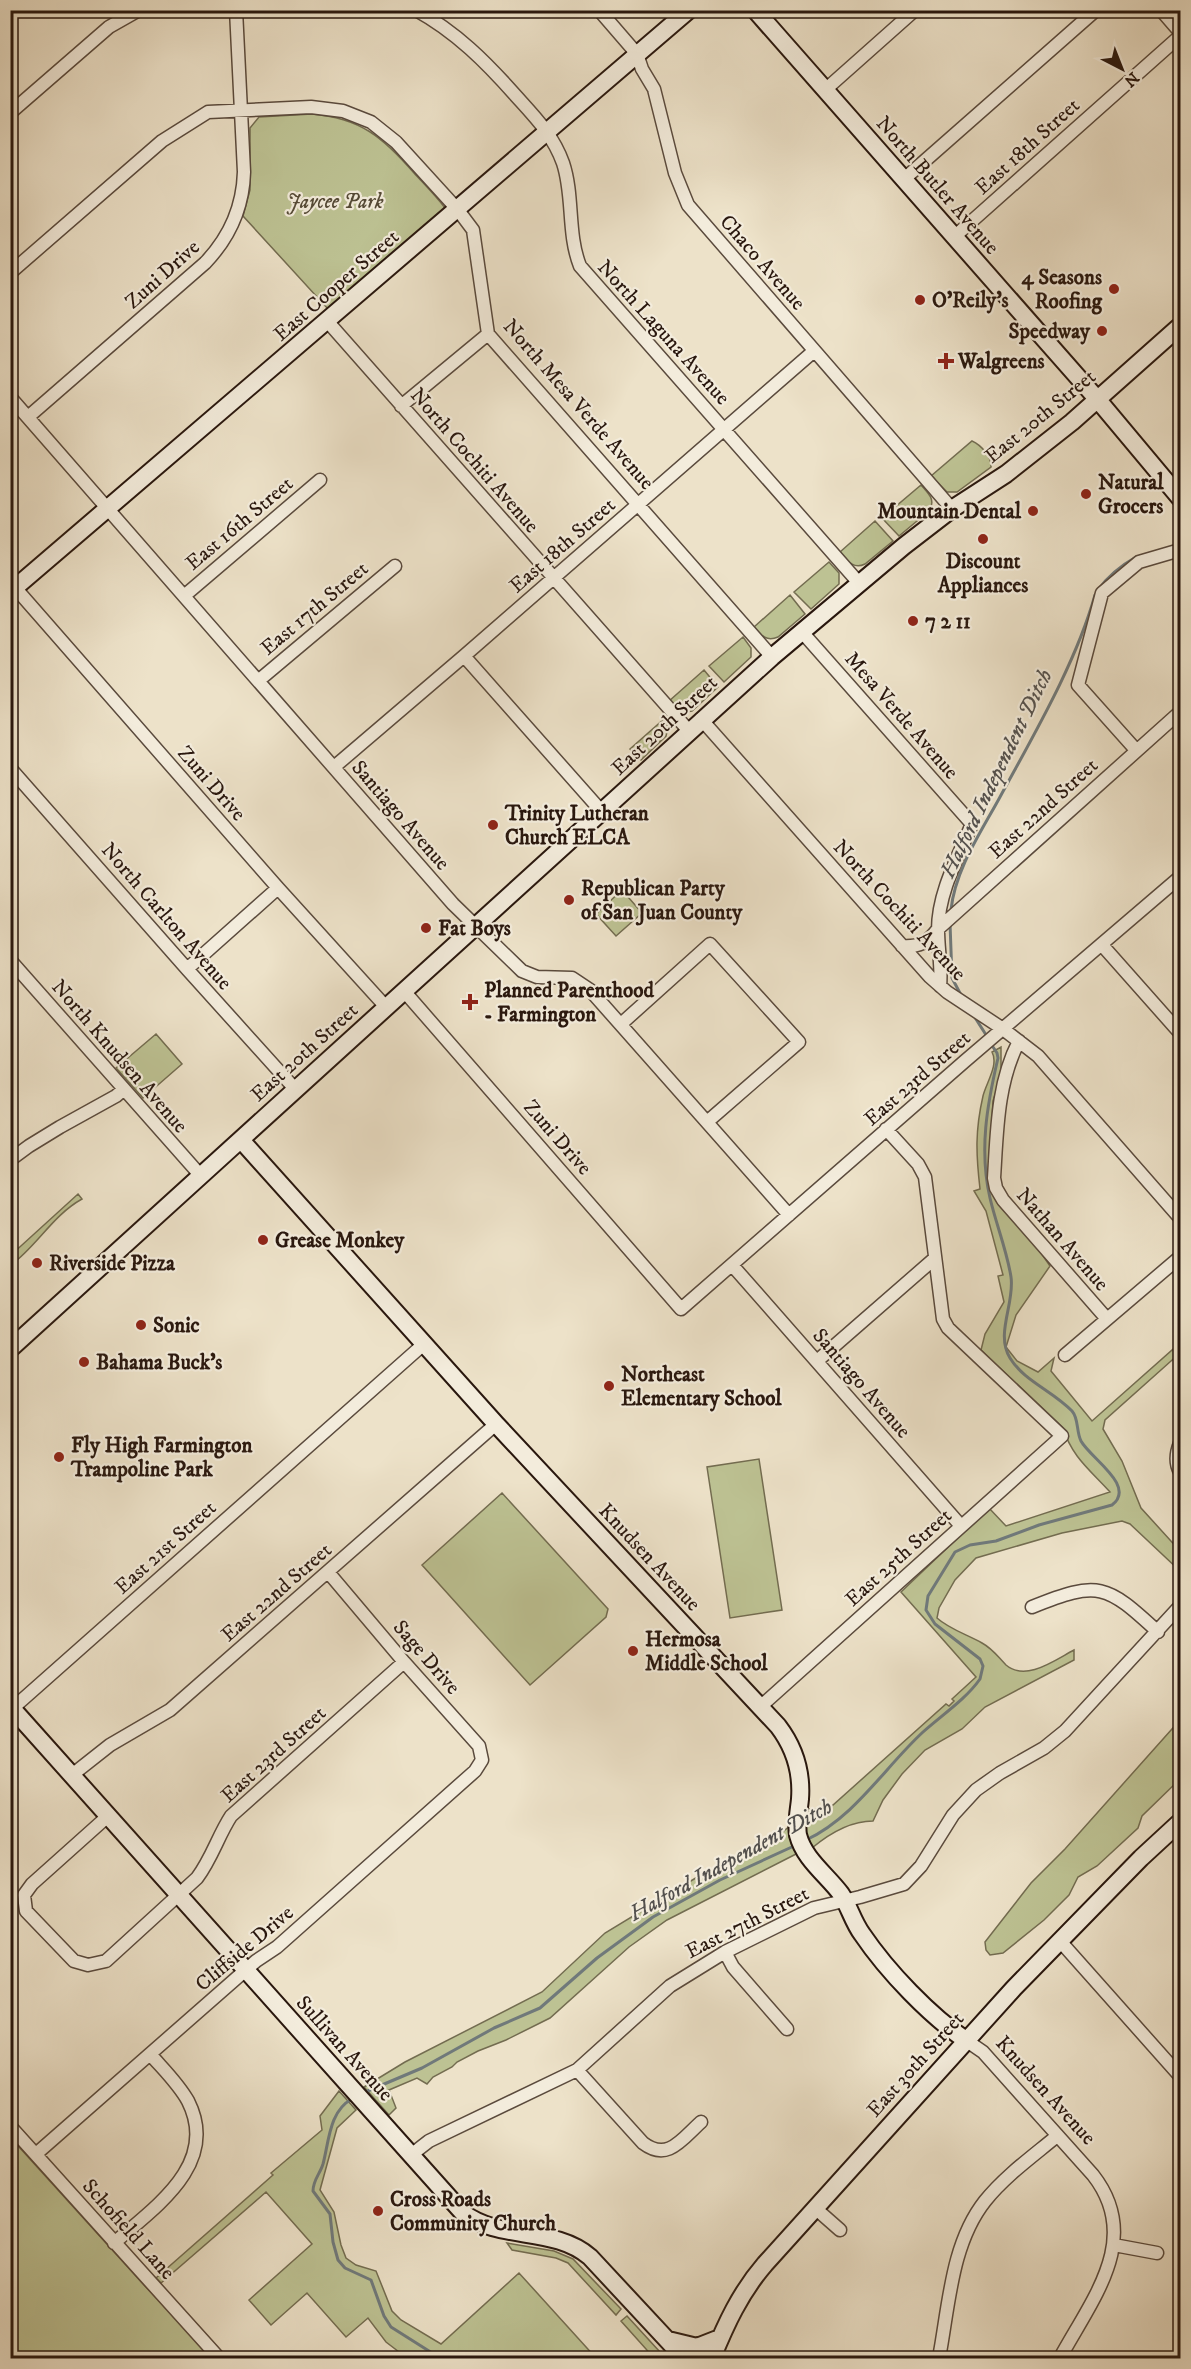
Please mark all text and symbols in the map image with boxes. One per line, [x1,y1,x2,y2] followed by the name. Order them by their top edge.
[1092,39,1152,99] north arrow
[1120,68,1143,91] text: N
[970,93,1086,201] street label: East 18th Street
[870,111,1005,260] street label: North Butler Avenue
[287,189,384,215] park label: Jaycee Park
[714,210,811,316] street label: Chaco Avenue
[269,224,405,347] street label: East Cooper Street
[120,234,206,315] street label: Zuni Drive
[591,255,735,411] street label: North Laguna Avenue
[1022,265,1103,315] place label: 4 Seasons Roofing
[1107,282,1121,296] marker: 4 Seasons Roofing
[932,288,1009,314] place label: O'Reily's
[913,293,927,307] marker: O'Reily's
[497,314,660,496] street label: North Mesa Verde Avenue
[1008,319,1091,345] place label: Speedway
[1095,324,1109,338] marker: Speedway
[957,349,1045,375] place label: Walgreens
[939,354,953,368] marker: Walgreens
[980,364,1102,470] street label: East 20th Street
[404,383,545,539] street label: North Cochiti Avenue
[1098,470,1164,520] place label: Natural Grocers
[181,471,299,576] street label: East 16th Street
[1079,487,1093,501] marker: Natural Grocers
[504,492,621,599] street label: East 18th Street
[877,499,1022,525] place label: Mountain Dental
[1026,504,1040,518] marker: Mountain Dental
[976,532,990,546] marker: Discount Appliances
[937,549,1028,599] place label: Discount Appliances
[255,556,374,661] street label: East 17th Street
[925,609,971,635] place label: 7 2 11
[906,614,920,628] marker: 7 2 11
[839,646,964,785] street label: Mesa Verde Avenue
[934,665,1059,883] water label: Halford Independent Ditch
[606,670,723,781] street label: East 20th Street
[171,741,251,827] street label: Zuni Drive
[984,753,1104,865] street label: East 22nd Street
[345,755,455,876] street label: Santiago Avenue
[504,801,650,851] place label: Trinity Lutheran Church ELCA
[486,818,500,832] marker: Trinity Lutheran Church ELCA
[827,835,972,987] street label: North Cochiti Avenue
[95,838,238,996] street label: North Carlton Avenue
[581,876,743,926] place label: Republican Party of San Juan County
[562,893,576,907] marker: Republican Party of San Juan County
[438,916,511,942] place label: Fat Boys
[419,921,433,935] marker: Fat Boys
[45,975,193,1139] street label: North Knudsen Avenue
[484,978,654,1028] place label: Planned Parenthood - Farmington
[461,993,479,1011] marker: Planned Parenthood - Farmington
[246,998,364,1108] street label: East 20th Street
[859,1025,976,1132] street label: East 23rd Street
[517,1095,597,1181] street label: Zuni Drive
[1010,1183,1114,1297] street label: Nathan Avenue
[275,1228,405,1254] place label: Grease Monkey
[256,1233,270,1247] marker: Grease Monkey
[49,1251,176,1277] place label: Riverside Pizza
[30,1256,44,1270] marker: Riverside Pizza
[153,1313,200,1339] place label: Sonic
[134,1318,148,1332] marker: Sonic
[806,1323,916,1444] street label: Santiago Avenue
[96,1350,222,1376] place label: Bahama Buck's
[77,1355,91,1369] marker: Bahama Buck's
[621,1362,782,1412] place label: Northeast Elementary School
[602,1379,616,1393] marker: Northeast Elementary School
[70,1433,253,1483] place label: Fly High Farmington Trampoline Park
[52,1450,66,1464] marker: Fly High Farmington Trampoline Park
[109,1495,222,1600] street label: East 21st Street
[593,1498,706,1617] street label: Knudsen Avenue
[840,1503,958,1612] street label: East 25th Street
[216,1537,338,1648] street label: East 22nd Street
[387,1615,466,1700] street label: Sage Drive
[645,1627,768,1677] place label: Hermosa Middle School
[626,1644,640,1658] marker: Hermosa Middle School
[216,1701,332,1809] street label: East 23rd Street
[623,1793,837,1928] water label: Halford Independent Ditch
[681,1881,814,1965] street label: East 27th Street
[190,1900,299,1997] street label: Cliffside Drive
[290,1990,399,2107] street label: Sullivan Avenue
[862,2006,970,2123] street label: East 30th Street
[989,2031,1101,2151] street label: Knudsen Avenue
[76,2174,181,2286] street label: Schofield Lane
[390,2187,557,2237] place label: Cross Roads Community Church
[371,2204,385,2218] marker: Cross Roads Community Church

